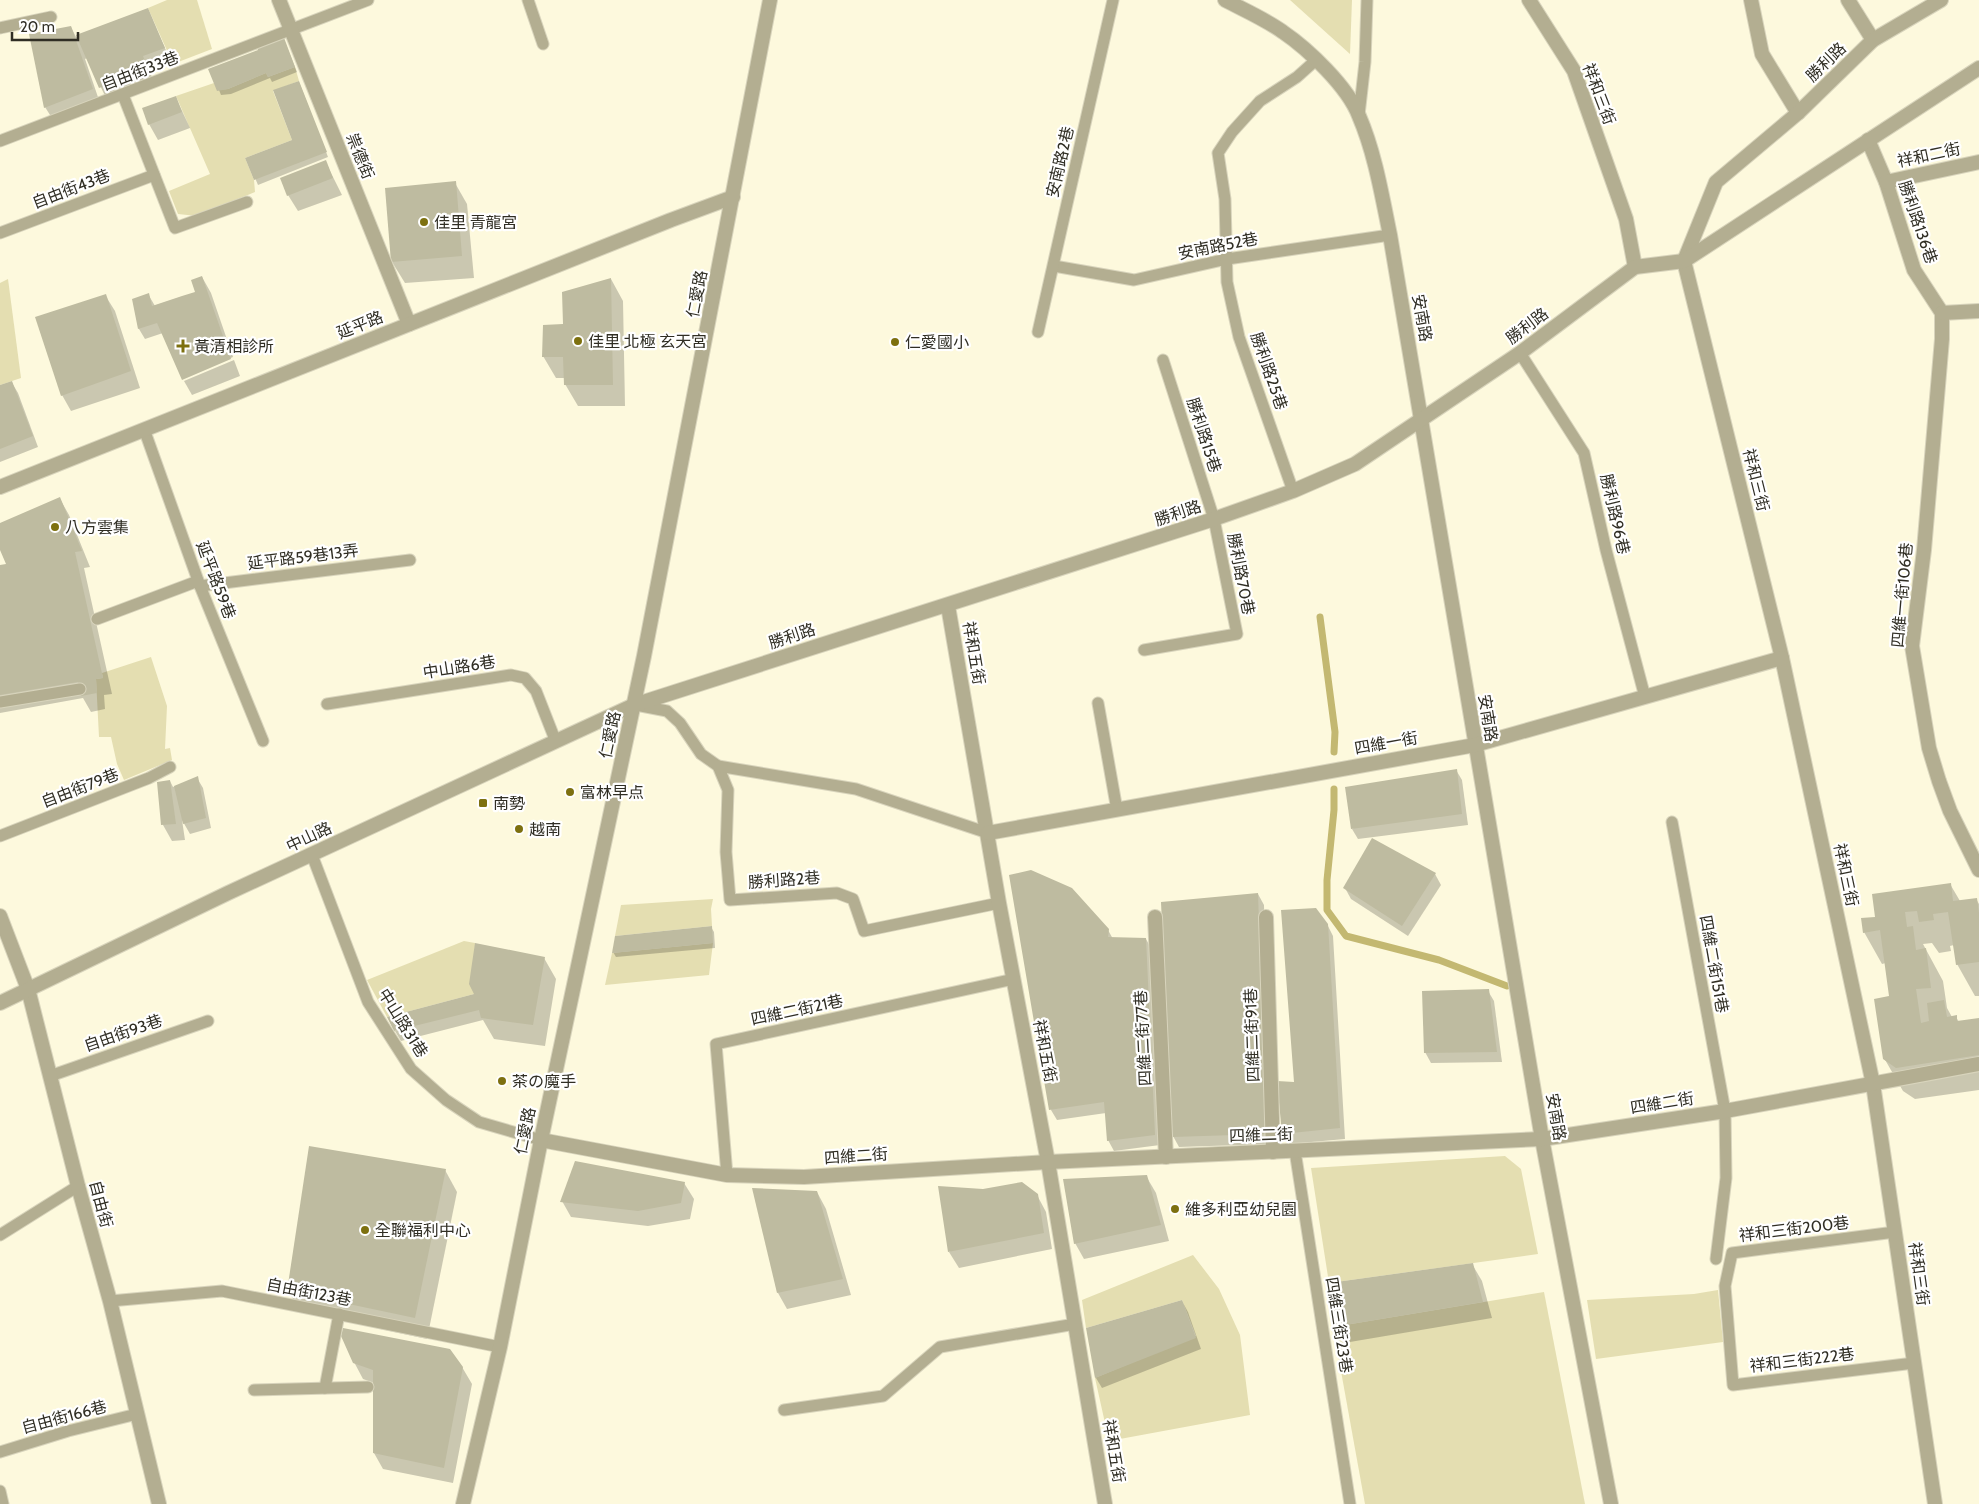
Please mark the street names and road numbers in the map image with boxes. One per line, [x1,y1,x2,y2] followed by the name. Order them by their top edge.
[1802,38,1850,86] street label: 勝利路
[99,48,181,94] street label: 自由街33巷
[1579,61,1619,127] street label: 祥和三街
[1043,125,1077,199] street label: 安南路2巷
[342,130,378,182] street label: 祟德街
[1896,139,1962,171] street label: 祥和二街
[29,165,113,213] street label: 自由街43巷
[1895,178,1941,266] street label: 勝利路136巷
[1176,229,1260,263] street label: 安南路52巷
[683,269,711,319] street label: 仁愛路
[1408,293,1436,343] street label: 安南路
[1502,304,1552,348] street label: 勝利路
[334,307,386,343] street label: 延平路
[1247,330,1291,412] street label: 勝利路25巷
[1183,395,1225,475] street label: 勝利路15巷
[1739,447,1773,513] street label: 祥和三街
[1596,472,1634,556] street label: 勝利路96巷
[1152,497,1204,529] street label: 勝利路
[1224,531,1258,617] street label: 勝利路70巷
[192,538,240,622] street label: 延平路59巷
[246,541,360,573] street label: 延平路59巷13弄
[1888,542,1916,648] street label: 四維一街106巷
[766,620,818,652] street label: 勝利路
[959,620,989,686] street label: 祥和五街
[421,652,497,682] street label: 中山路6巷
[1475,693,1501,743] street label: 安南路
[596,710,624,760] street label: 仁愛路
[1353,728,1419,758] street label: 四維一街
[39,765,121,811] street label: 自由街79巷
[283,818,335,856] street label: 中山路
[1830,842,1862,908] street label: 祥和三街
[747,868,821,892] street label: 勝利路2巷
[1696,914,1732,1014] street label: 四維二街151巷
[374,985,432,1061] street label: 中山路31巷
[1241,988,1263,1082] street label: 四維二街91巷
[1131,990,1155,1086] street label: 四維二街77巷
[749,991,845,1029] street label: 四維二街21巷
[81,1011,165,1055] street label: 自由街93巷
[1030,1018,1060,1084] street label: 祥和五街
[1629,1089,1695,1117] street label: 四維二街
[1542,1092,1570,1142] street label: 安南路
[511,1106,539,1156] street label: 仁愛路
[1229,1124,1293,1146] street label: 四維二街
[823,1144,889,1168] street label: 四維二街
[86,1178,116,1230] street label: 自由街
[1738,1213,1850,1245] street label: 祥和三街200巷
[1905,1241,1933,1307] street label: 祥和三街
[265,1274,353,1310] street label: 自由街123巷
[1322,1276,1356,1374] street label: 四維三街23巷
[1749,1344,1855,1376] street label: 祥和三街222巷
[19,1397,109,1437] street label: 自由街166巷
[1099,1418,1129,1484] street label: 祥和五街

